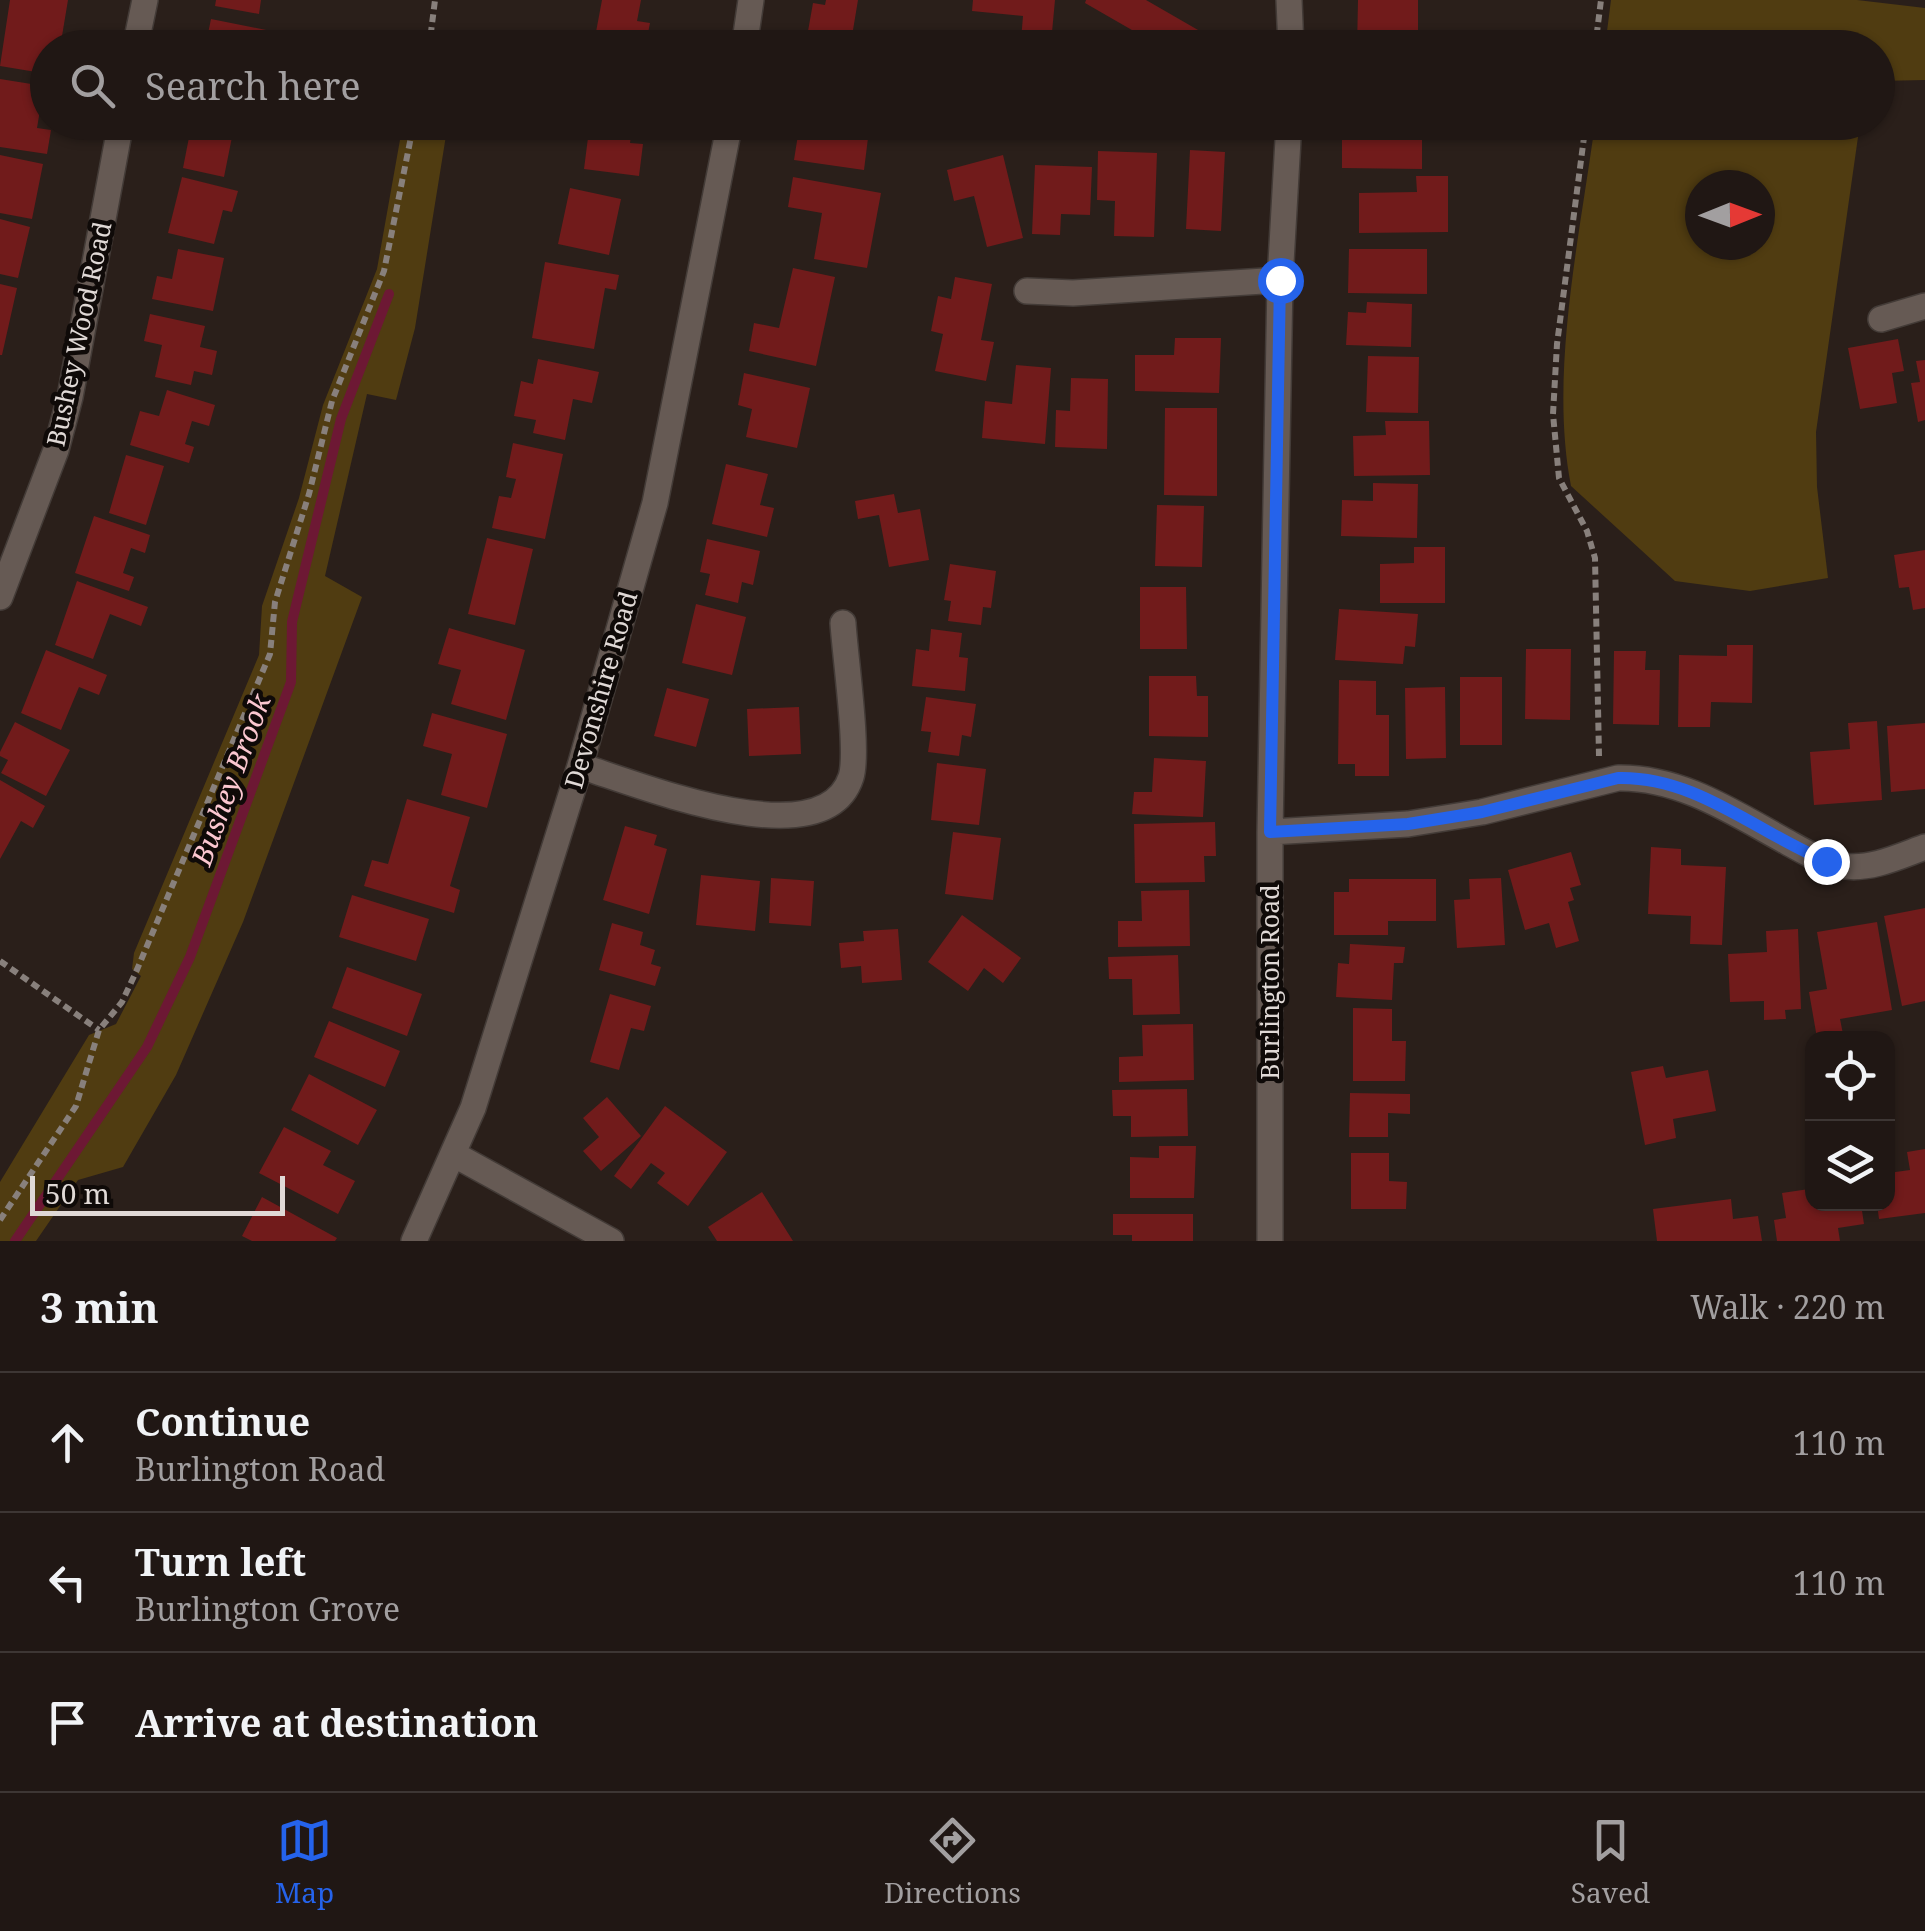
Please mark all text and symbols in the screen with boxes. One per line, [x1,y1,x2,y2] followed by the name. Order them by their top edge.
[30,30,1895,140] search box
[65,58,120,113] icon: search
[145,59,361,111] text: Search here
[1685,170,1775,260] north arrow
[38,218,118,449] street label: Bushey Wood Road
[1258,258,1304,304] route start
[556,587,644,792] street label: Devonshire Road
[181,688,279,872] water label: Bushey Brook
[1804,839,1850,885] route end
[1252,884,1286,1080] street label: Burlington Road
[1805,1031,1895,1211] map controls
[1805,1031,1895,1121] button: locate
[1805,1121,1895,1211] button: layers
[30,1171,285,1216] scale bar
[45,1174,110,1212] text: 50 m
[40,1278,159,1335] text: 3 min
[1690,1285,1885,1328] text: Walk · 220 m
[135,1395,310,1447] text: Continue
[40,1415,95,1470] icon: ahead
[1793,1421,1885,1464] text: 110 m
[135,1447,385,1490] text: Burlington Road
[135,1535,306,1587] text: Turn left
[40,1555,95,1610] icon: left
[1793,1561,1885,1604] text: 110 m
[135,1587,400,1630] text: Burlington Grove
[40,1695,95,1750] icon: arrive
[135,1696,539,1748] text: Arrive at destination
[275,1813,334,1911] tab: Map
[884,1813,1021,1911] tab: Directions
[1571,1813,1650,1911] tab: Saved

